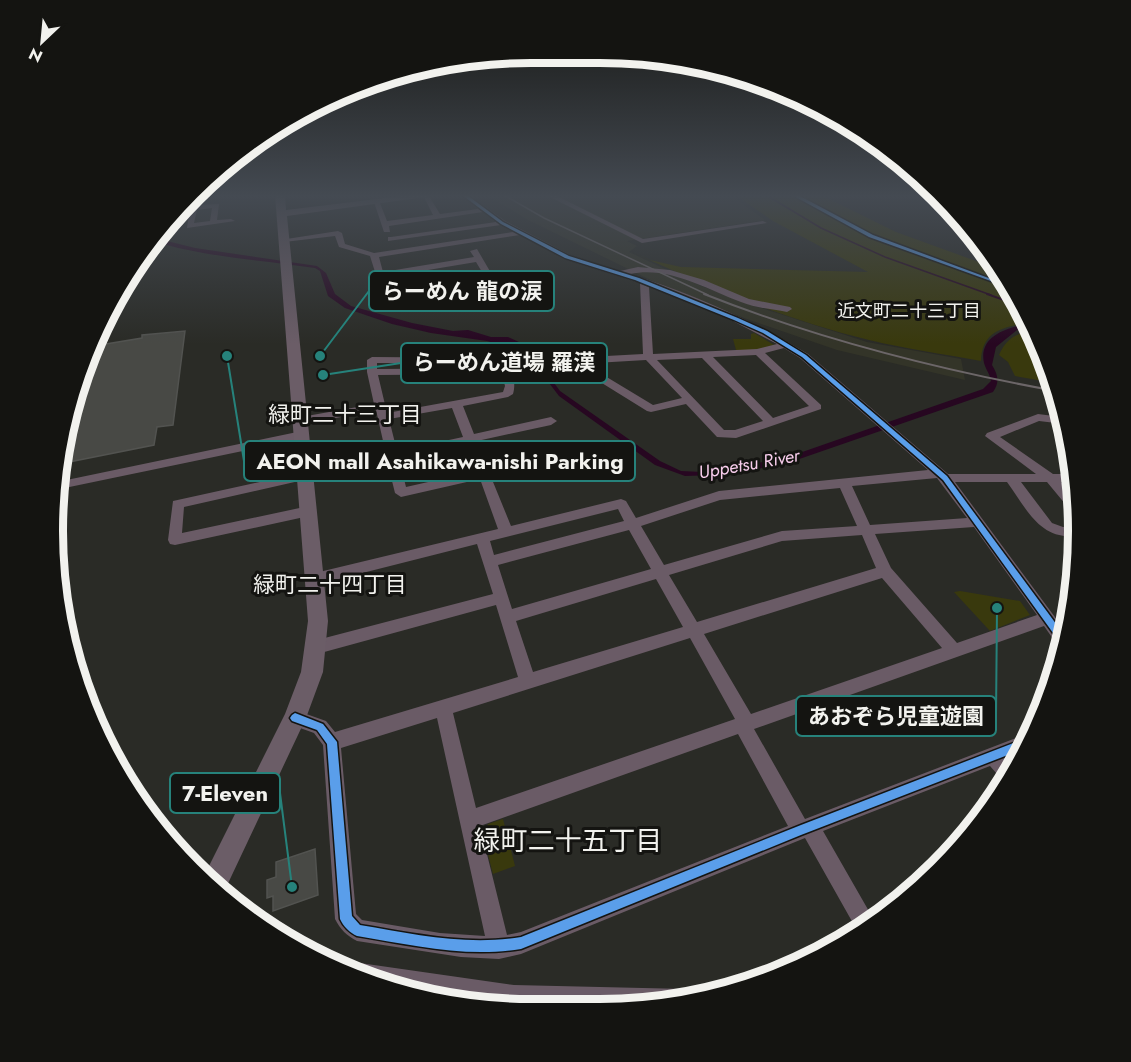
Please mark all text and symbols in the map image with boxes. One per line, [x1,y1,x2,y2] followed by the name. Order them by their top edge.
[12,12,72,72] north arrow
[25,42,46,68] text: N
[369,271,554,311] callout: らーめん 龍の涙
[382,275,542,307] text: らーめん 龍の涙
[837,298,981,324] district label: 近文町二十三丁目
[401,343,607,383] callout: らーめん道場 羅漢
[413,346,595,378] text: らーめん道場 羅漢
[268,398,422,430] district label: 緑町二十三丁目
[244,441,635,481] callout: AEON mall Asahikawa-nishi Parking
[696,442,803,486] water label: Uppetsu River
[255,445,624,477] text: AEON mall Asahikawa-nishi Parking
[253,568,407,600] district label: 緑町二十四丁目
[796,696,996,736] callout: あおぞら児童遊園
[808,700,984,732] text: あおぞら児童遊園
[170,773,280,813] callout: 7-Eleven
[182,777,268,809] text: 7-Eleven
[474,821,663,860] district label: 緑町二十五丁目

